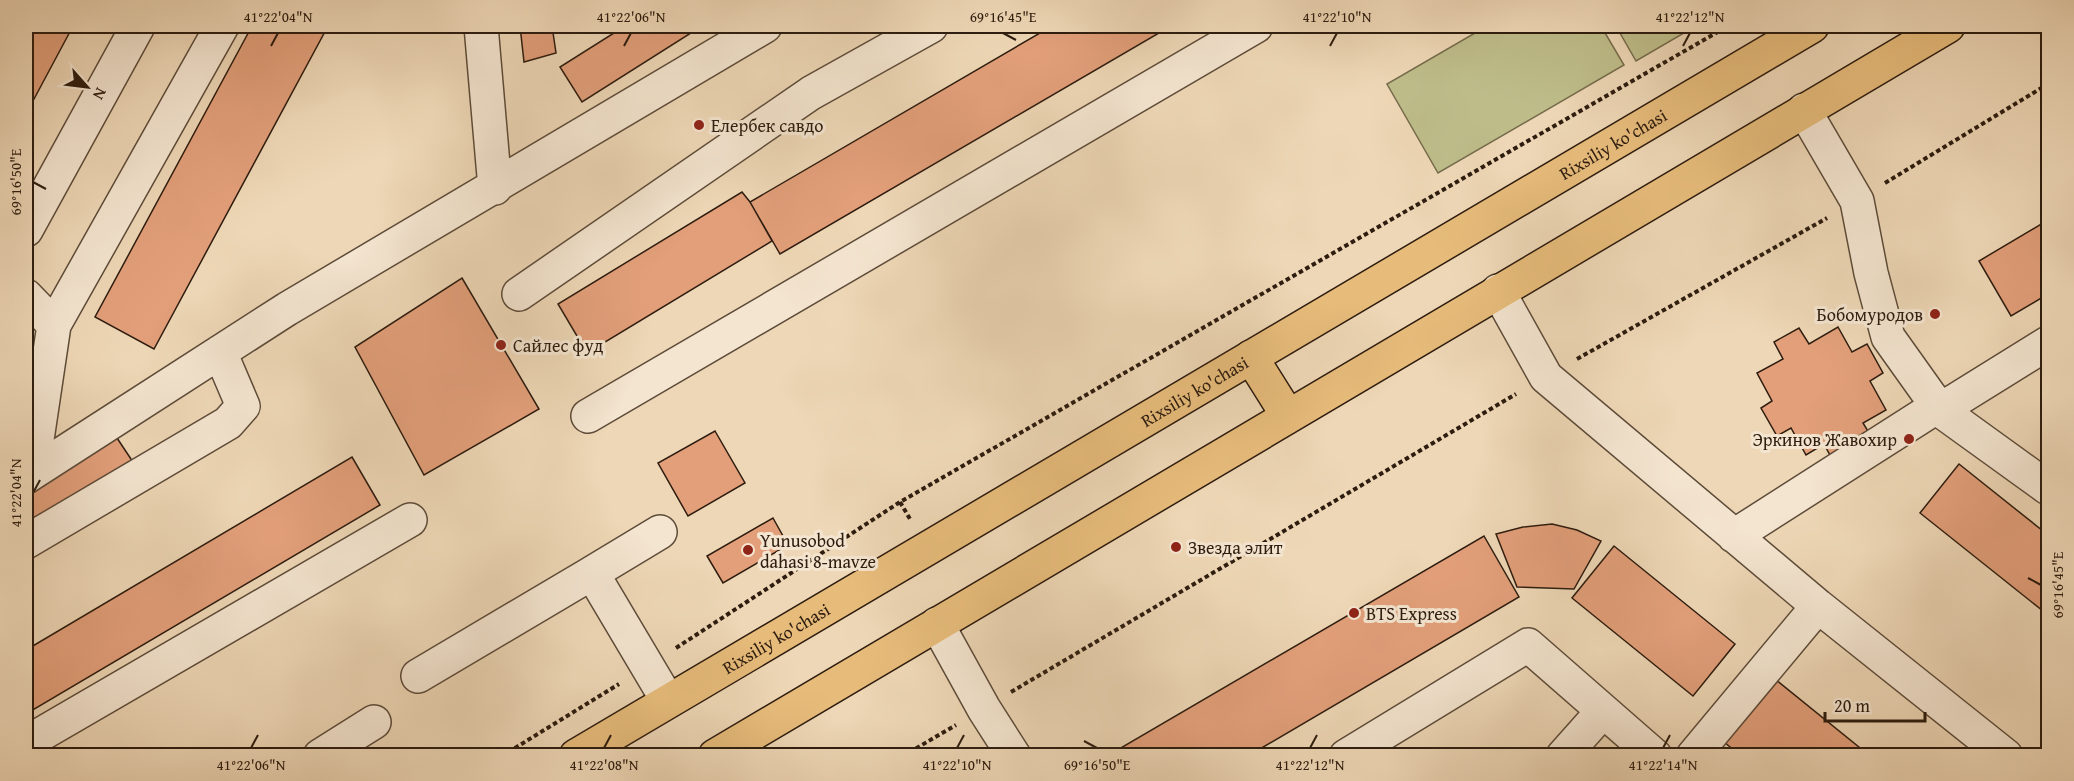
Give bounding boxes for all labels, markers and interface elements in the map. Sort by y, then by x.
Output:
text: 41°22'04"N [244,6,313,27]
text: 41°22'06"N [597,6,666,27]
text: 69°16'45"E [970,6,1037,27]
text: 41°22'10"N [1303,6,1372,27]
text: 41°22'12"N [1656,6,1725,27]
north arrow [57,57,117,117]
text: N [87,84,113,105]
street label: Rixsiliy ko'chasi [1554,101,1672,186]
place label: Елербек савдо [711,112,824,139]
marker: Елербек савдо [692,118,706,132]
text: 69°16'50"E [5,148,26,215]
place label: Бобомуродов [1817,301,1923,328]
marker: Бобомуродов [1928,307,1942,321]
place label: Сайлес фуд [513,332,604,359]
marker: Сайлес фуд [494,338,508,352]
street label: Rixsiliy ko'chasi [1135,348,1253,433]
place label: Эркинов Жавохир [1752,426,1897,453]
marker: Эркинов Жавохир [1902,432,1916,446]
text: 41°22'04"N [5,458,26,527]
place label: Yunusobod dahasi 8-mavze [760,527,876,575]
place label: Звезда элит [1188,534,1283,561]
marker: Звезда элит [1169,540,1183,554]
marker: Yunusobod dahasi 8-mavze [741,543,755,557]
text: 69°16'45"E [2047,551,2068,618]
street label: Rixsiliy ko'chasi [717,596,835,680]
place label: BTS Express [1366,600,1457,627]
marker: BTS Express [1347,606,1361,620]
scale bar [1825,685,1926,723]
text: 20 m [1834,692,1870,719]
text: 41°22'06"N [217,754,286,775]
text: 41°22'08"N [570,754,639,775]
text: 41°22'10"N [923,754,992,775]
text: 69°16'50"E [1064,754,1131,775]
text: 41°22'12"N [1276,754,1345,775]
text: 41°22'14"N [1629,754,1698,775]

